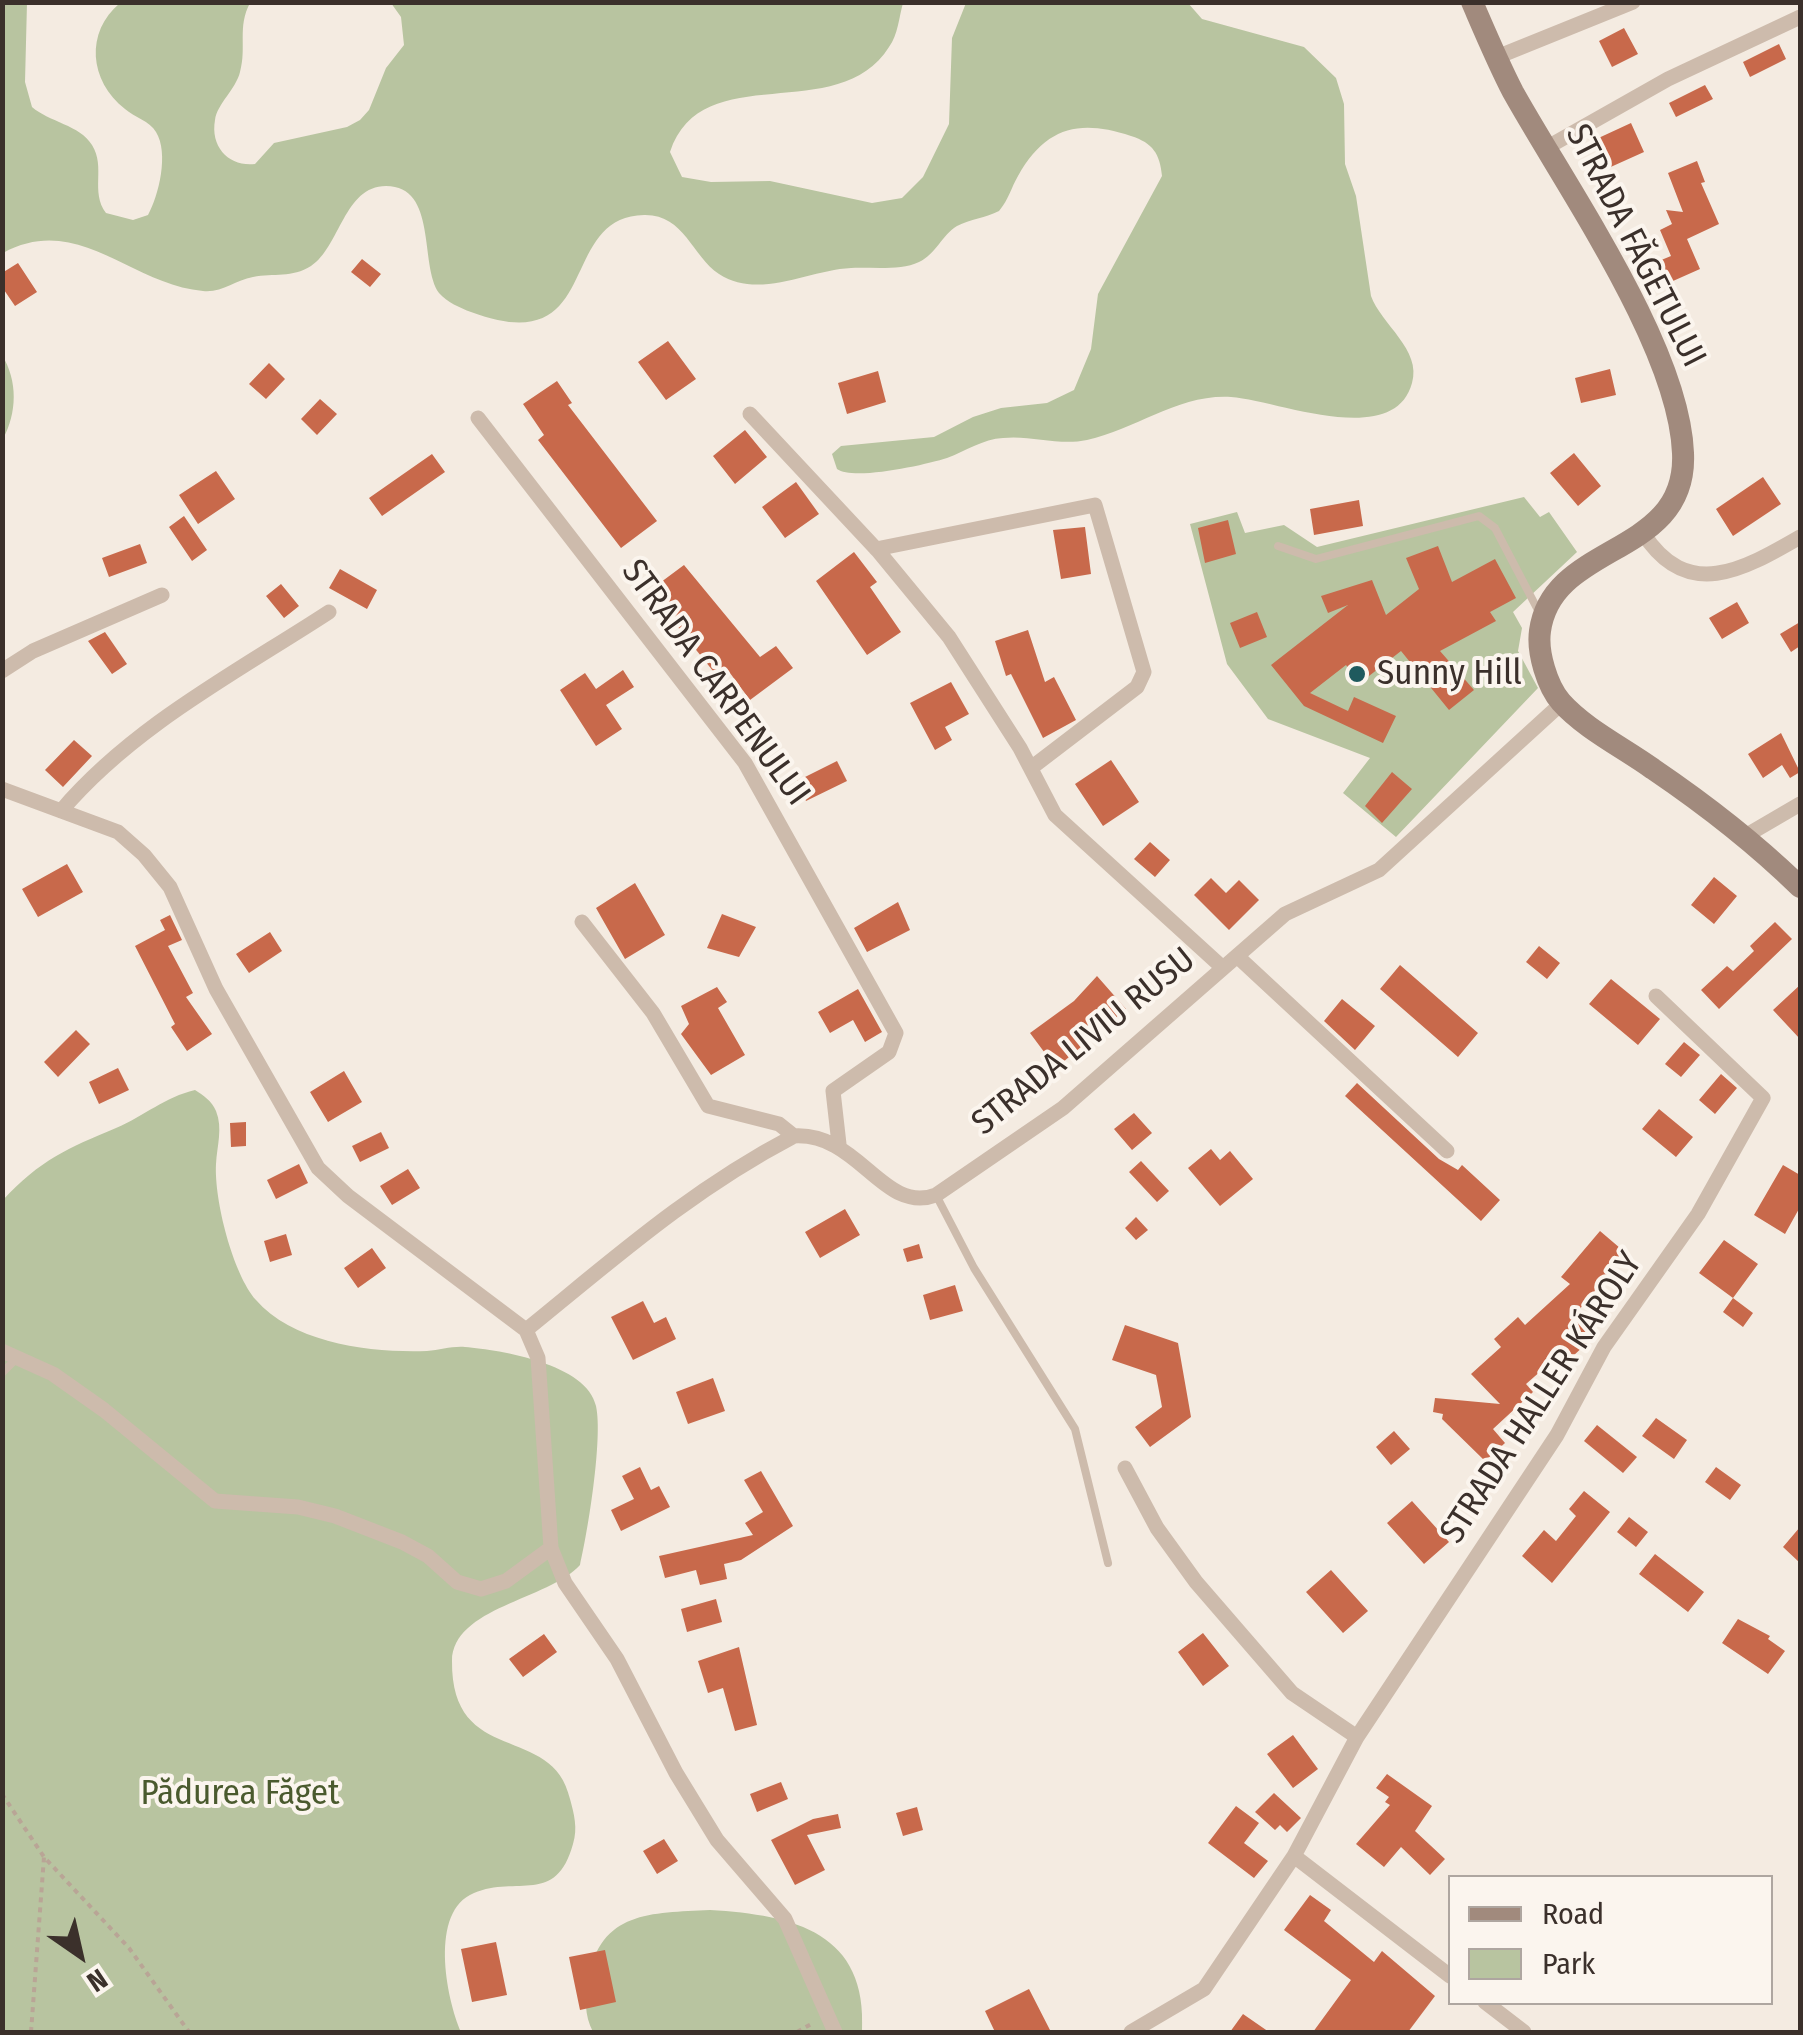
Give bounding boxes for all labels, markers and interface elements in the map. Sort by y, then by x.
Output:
street label: STRADA FĂGETULUI [1556,118,1714,374]
street label: STRADA CARPENULUI [612,552,818,814]
place label: Sunny Hill [1377,653,1522,695]
marker: Sunny Hill [1346,663,1368,685]
street label: STRADA LIVIU RUSU [964,939,1204,1145]
street label: STRADA HALLER KÁROLY [1432,1245,1652,1551]
park label: Pădurea Făget [141,1773,339,1815]
legend [1448,1875,1773,2005]
text: Road [1542,1896,1604,1932]
north arrow [30,1905,130,2005]
text: Park [1542,1946,1595,1982]
text: N [81,1962,113,1999]

